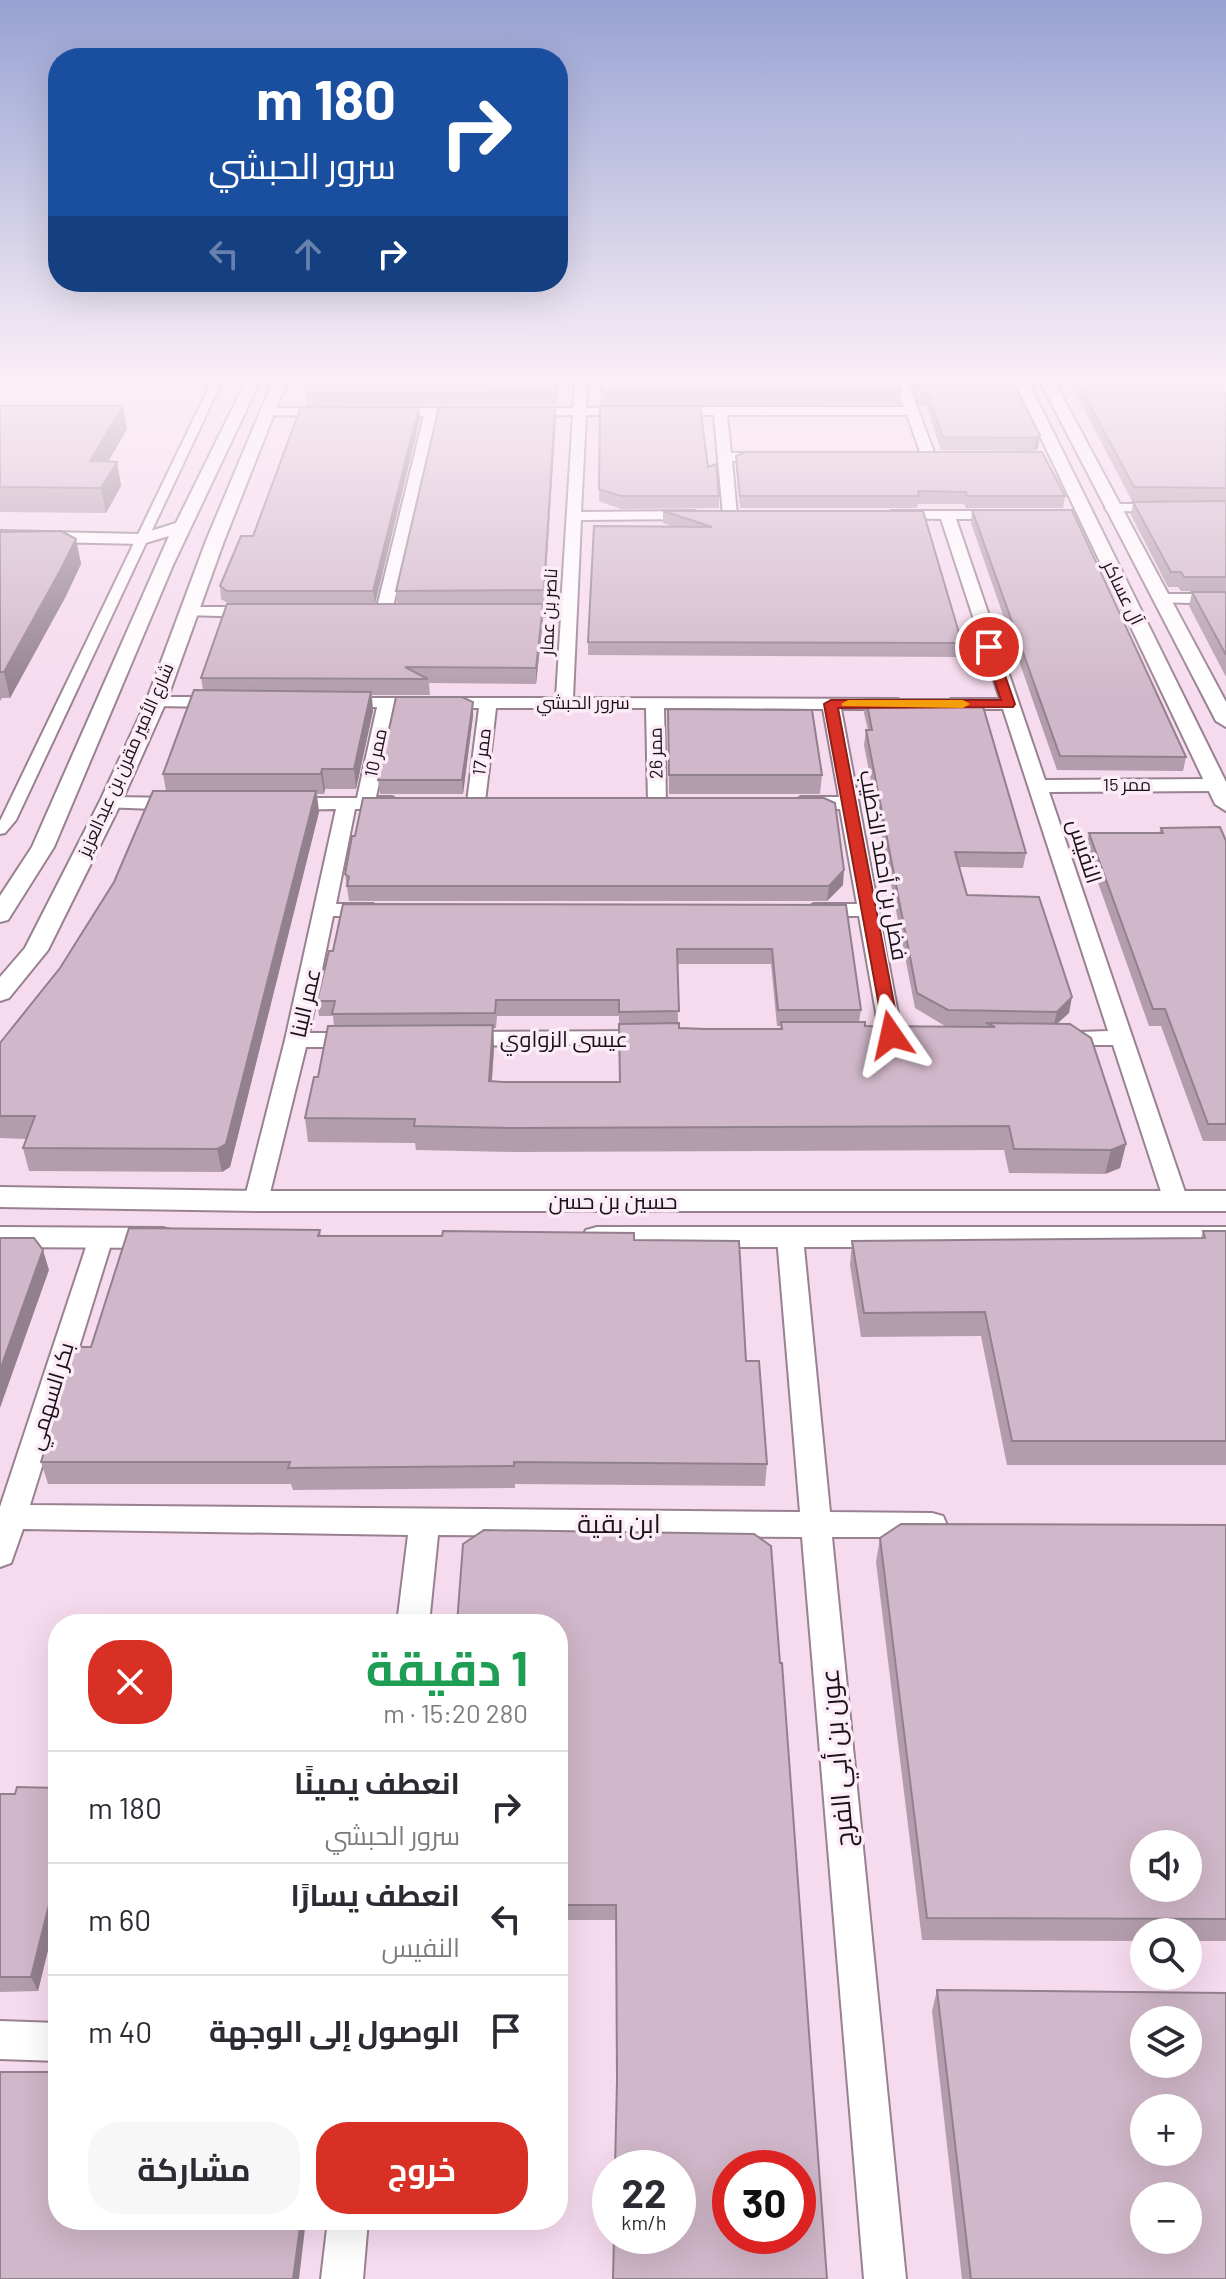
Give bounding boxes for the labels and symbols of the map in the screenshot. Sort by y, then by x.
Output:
street label: آل عساكر [1098,556,1149,629]
street label: ناصر بن عمار [535,568,562,657]
pin [955,613,1023,681]
street label: شارع الأمير مقرن بن عبدالعزيز [72,659,180,862]
street label: سرور الحبشي [536,691,630,716]
street label: ممر 10 [359,726,392,779]
street label: ممر 17 [467,727,496,777]
street label: ممر 26 [644,727,667,779]
street label: فضل بن أحمد الخطيب [853,768,915,962]
street label: ممر 15 [1103,773,1151,796]
street label: النفيس [1061,815,1109,887]
street label: عمر البنا [283,966,326,1040]
position arrow [849,993,933,1077]
street label: عيسى الزواوي [500,1025,628,1056]
street label: حسين بن حسن [548,1187,678,1215]
street label: بكر السهمي [20,1339,82,1454]
street label: ابن بقية [577,1507,661,1540]
street label: عون بن أبي الفرج [812,1667,866,1849]
speed limit sign: 30 [712,2150,816,2254]

